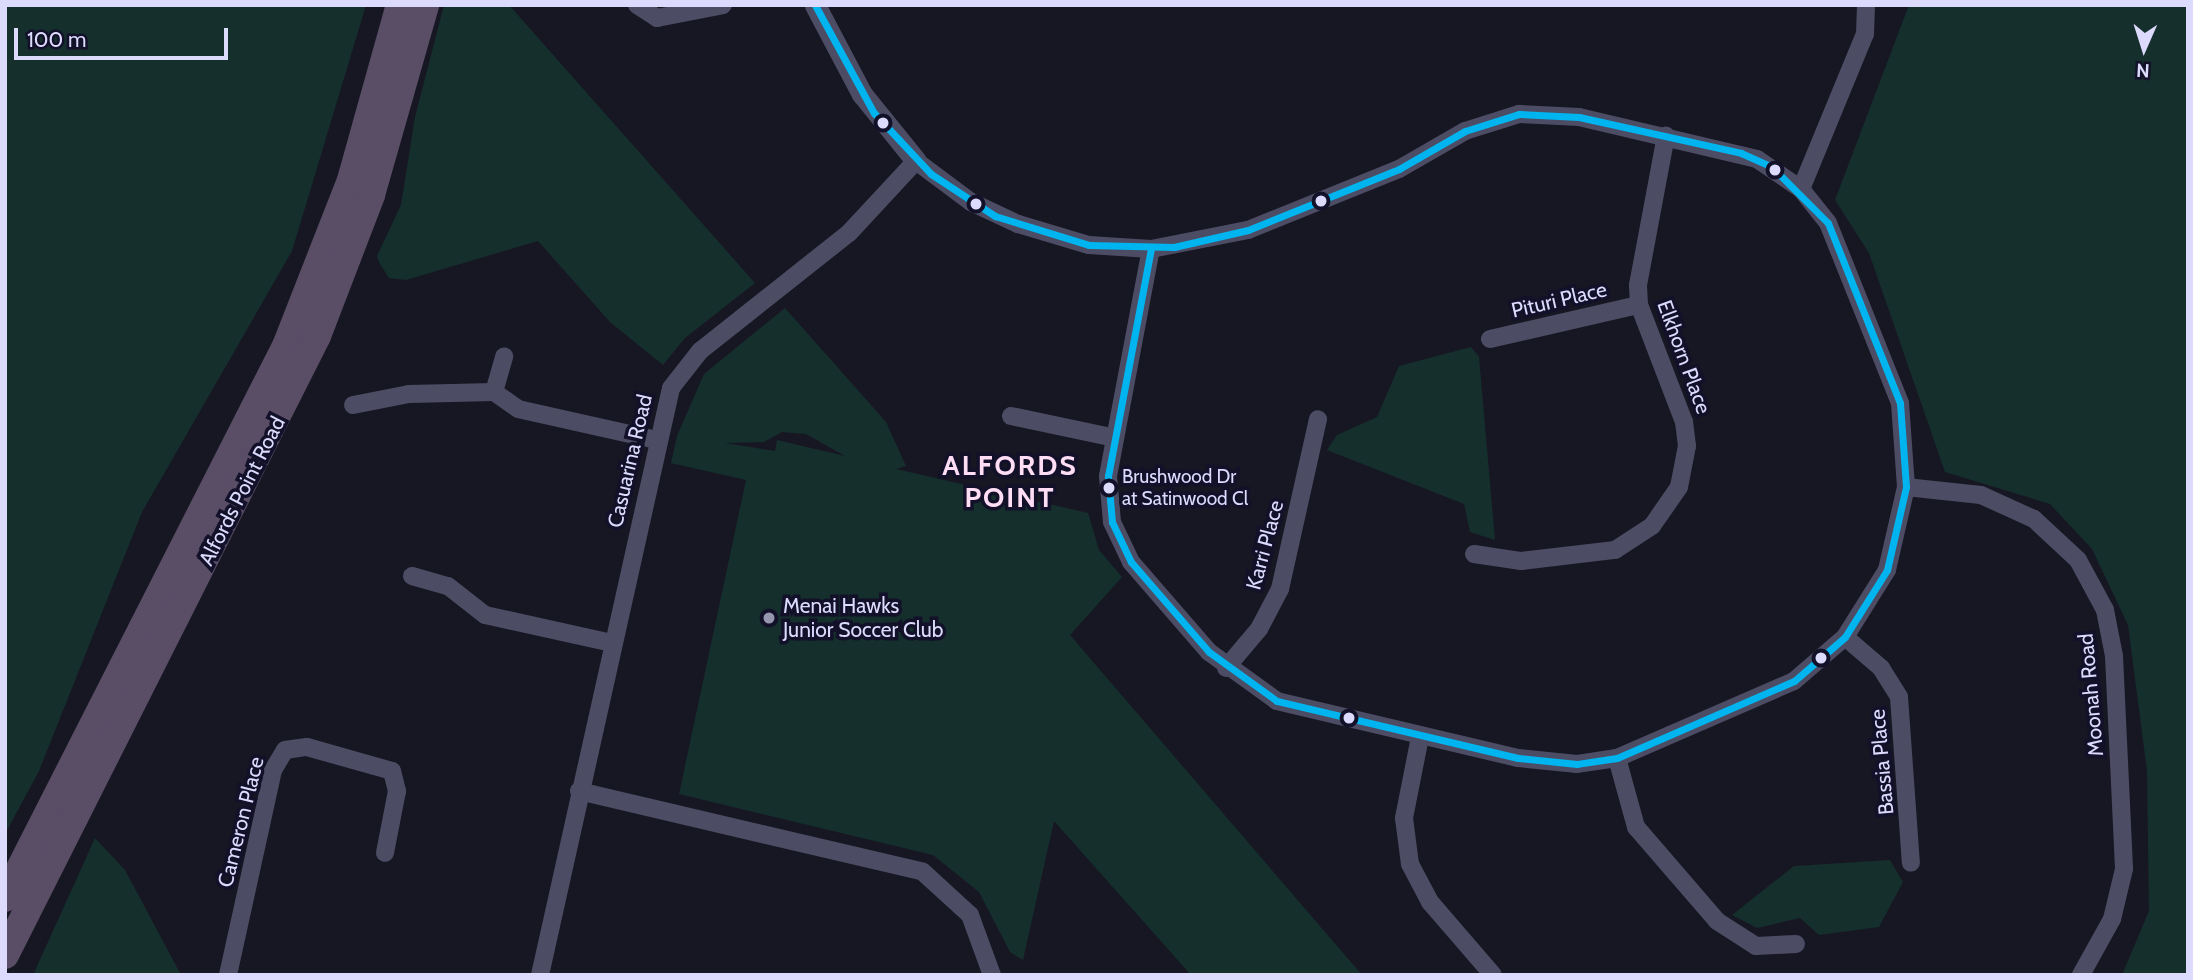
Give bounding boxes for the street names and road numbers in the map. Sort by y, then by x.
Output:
street label: Pituri Place [1509,277,1609,323]
street label: Elkhorn Place [1652,297,1716,417]
street label: Casuarina Road [602,392,658,530]
street label: Alfords Point Road [194,412,290,570]
street label: Karri Place [1241,498,1289,592]
street label: Moonah Road [2073,632,2109,758]
street label: Bassia Place [1865,708,1899,816]
street label: Cameron Place [213,754,269,890]

